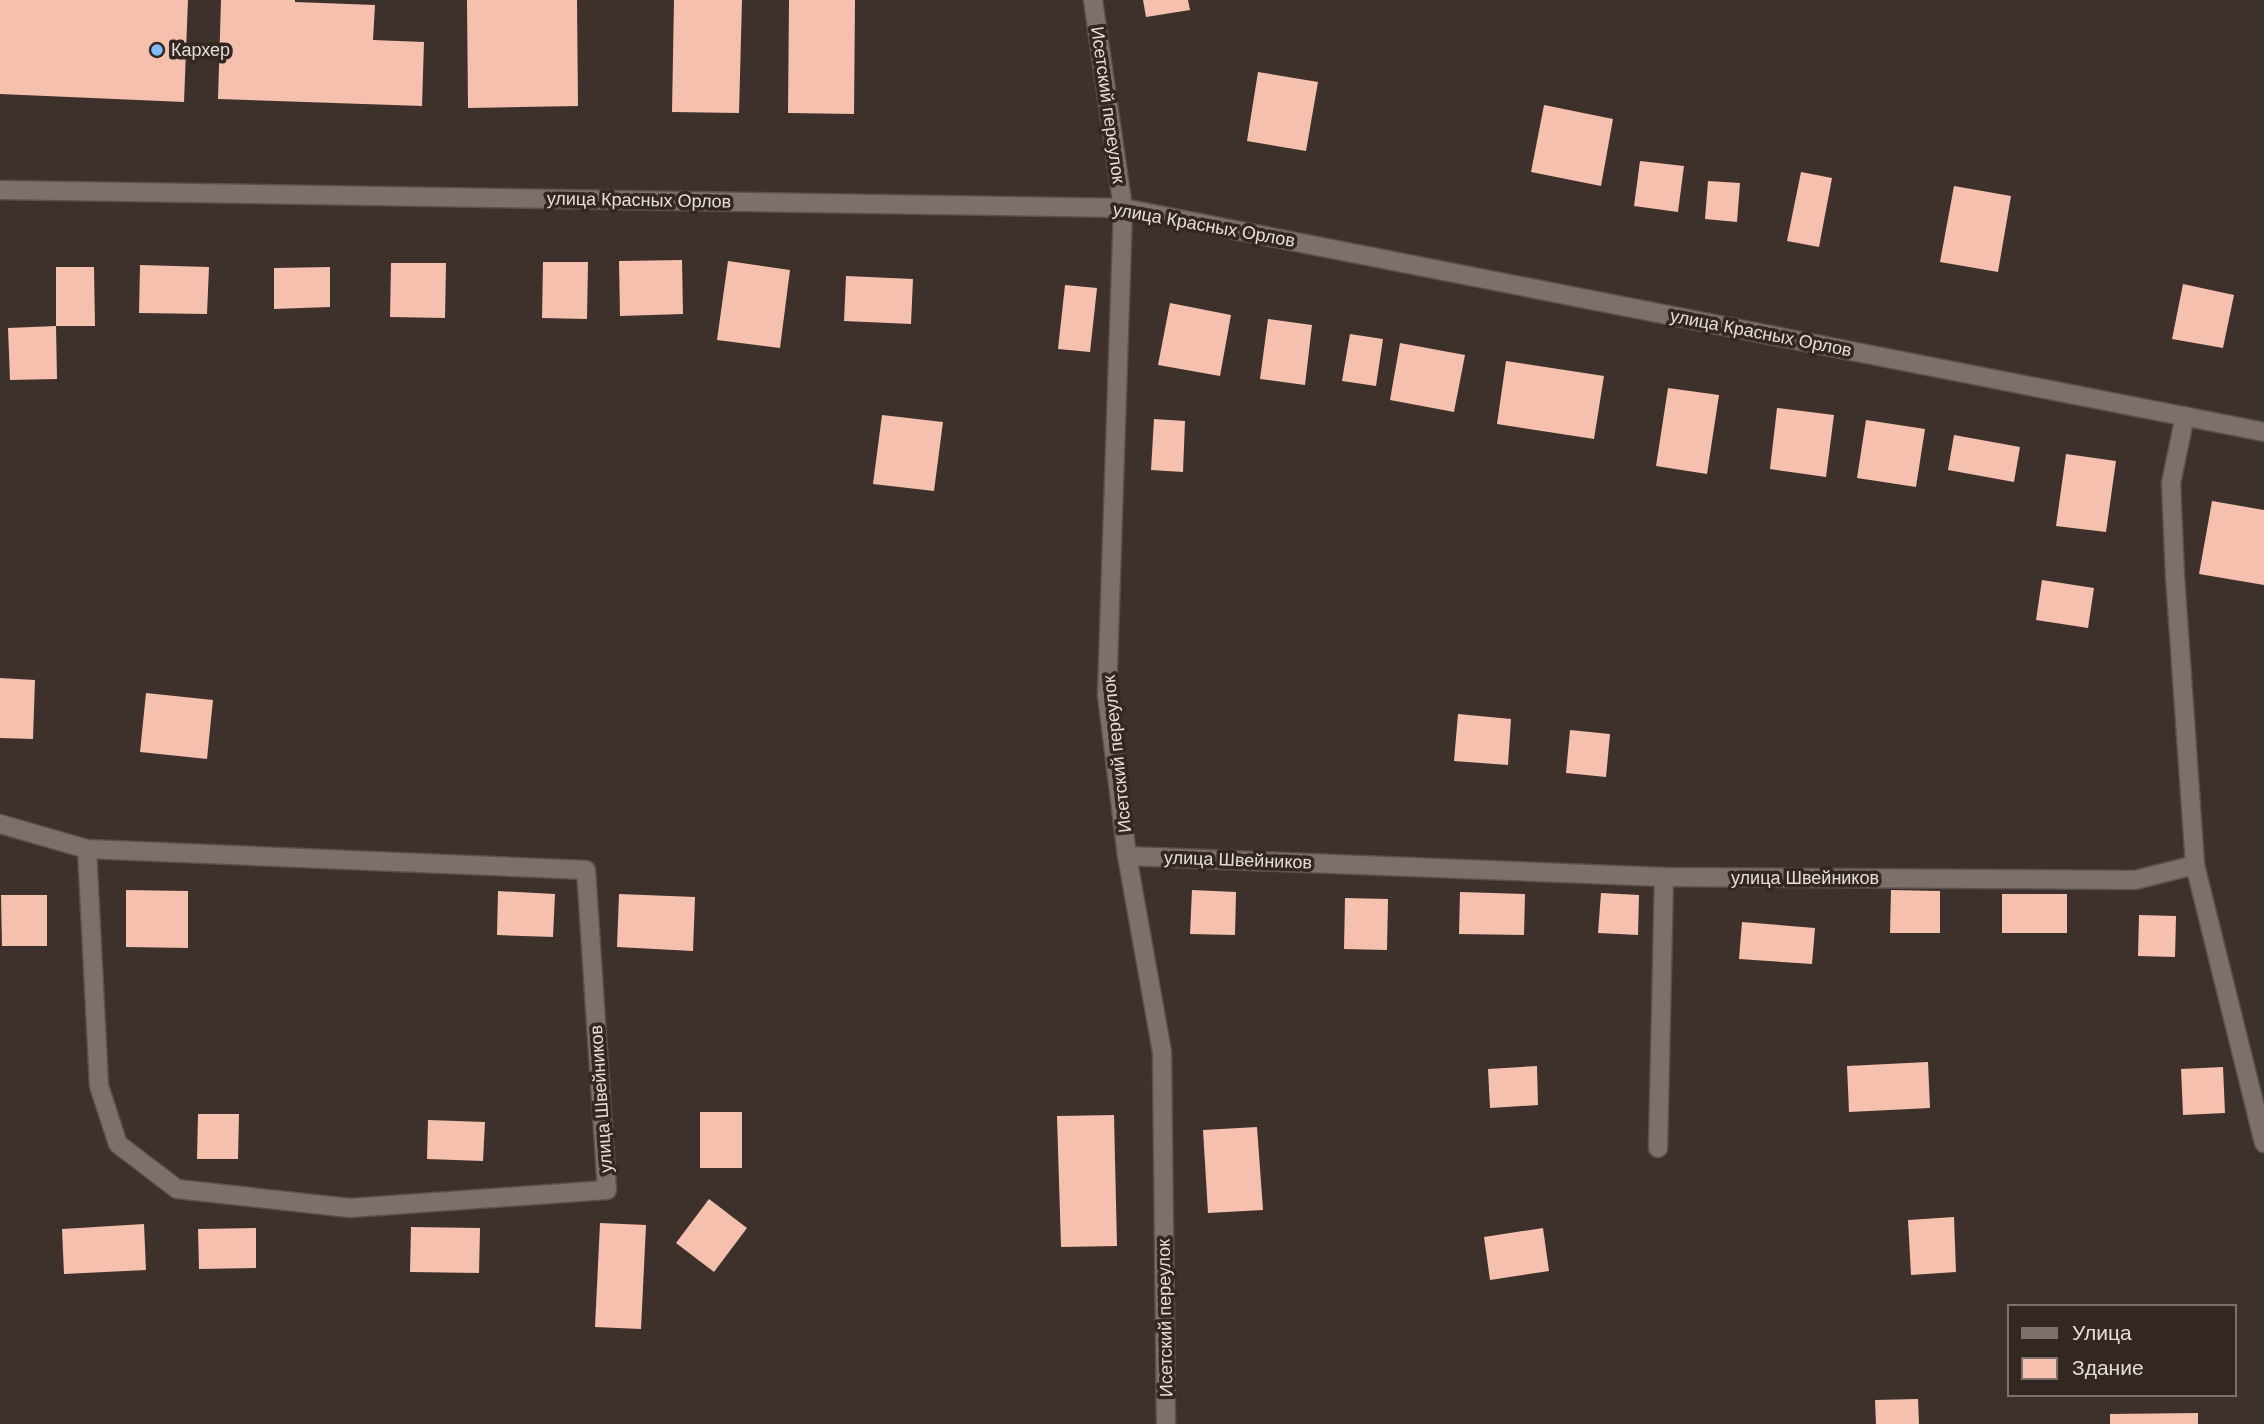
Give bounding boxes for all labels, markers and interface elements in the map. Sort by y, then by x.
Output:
street label: Исетский переулок [1087,25,1129,185]
place label: Кархер [171,40,230,60]
marker: Кархер [149,42,165,58]
street label: улица Красных Орлов [547,188,731,212]
street label: улица Красных Орлов [1111,199,1297,251]
street label: улица Красных Орлов [1669,306,1853,360]
street label: Исетский переулок [1099,674,1135,834]
street label: улица Швейников [1164,847,1312,873]
street label: улица Швейников [1731,868,1879,888]
street label: улица Швейников [586,1024,616,1174]
street label: Исетский переулок [1154,1239,1176,1397]
legend [2008,1305,2236,1396]
text: Улица [2072,1321,2132,1344]
text: Здание [2072,1356,2144,1379]

